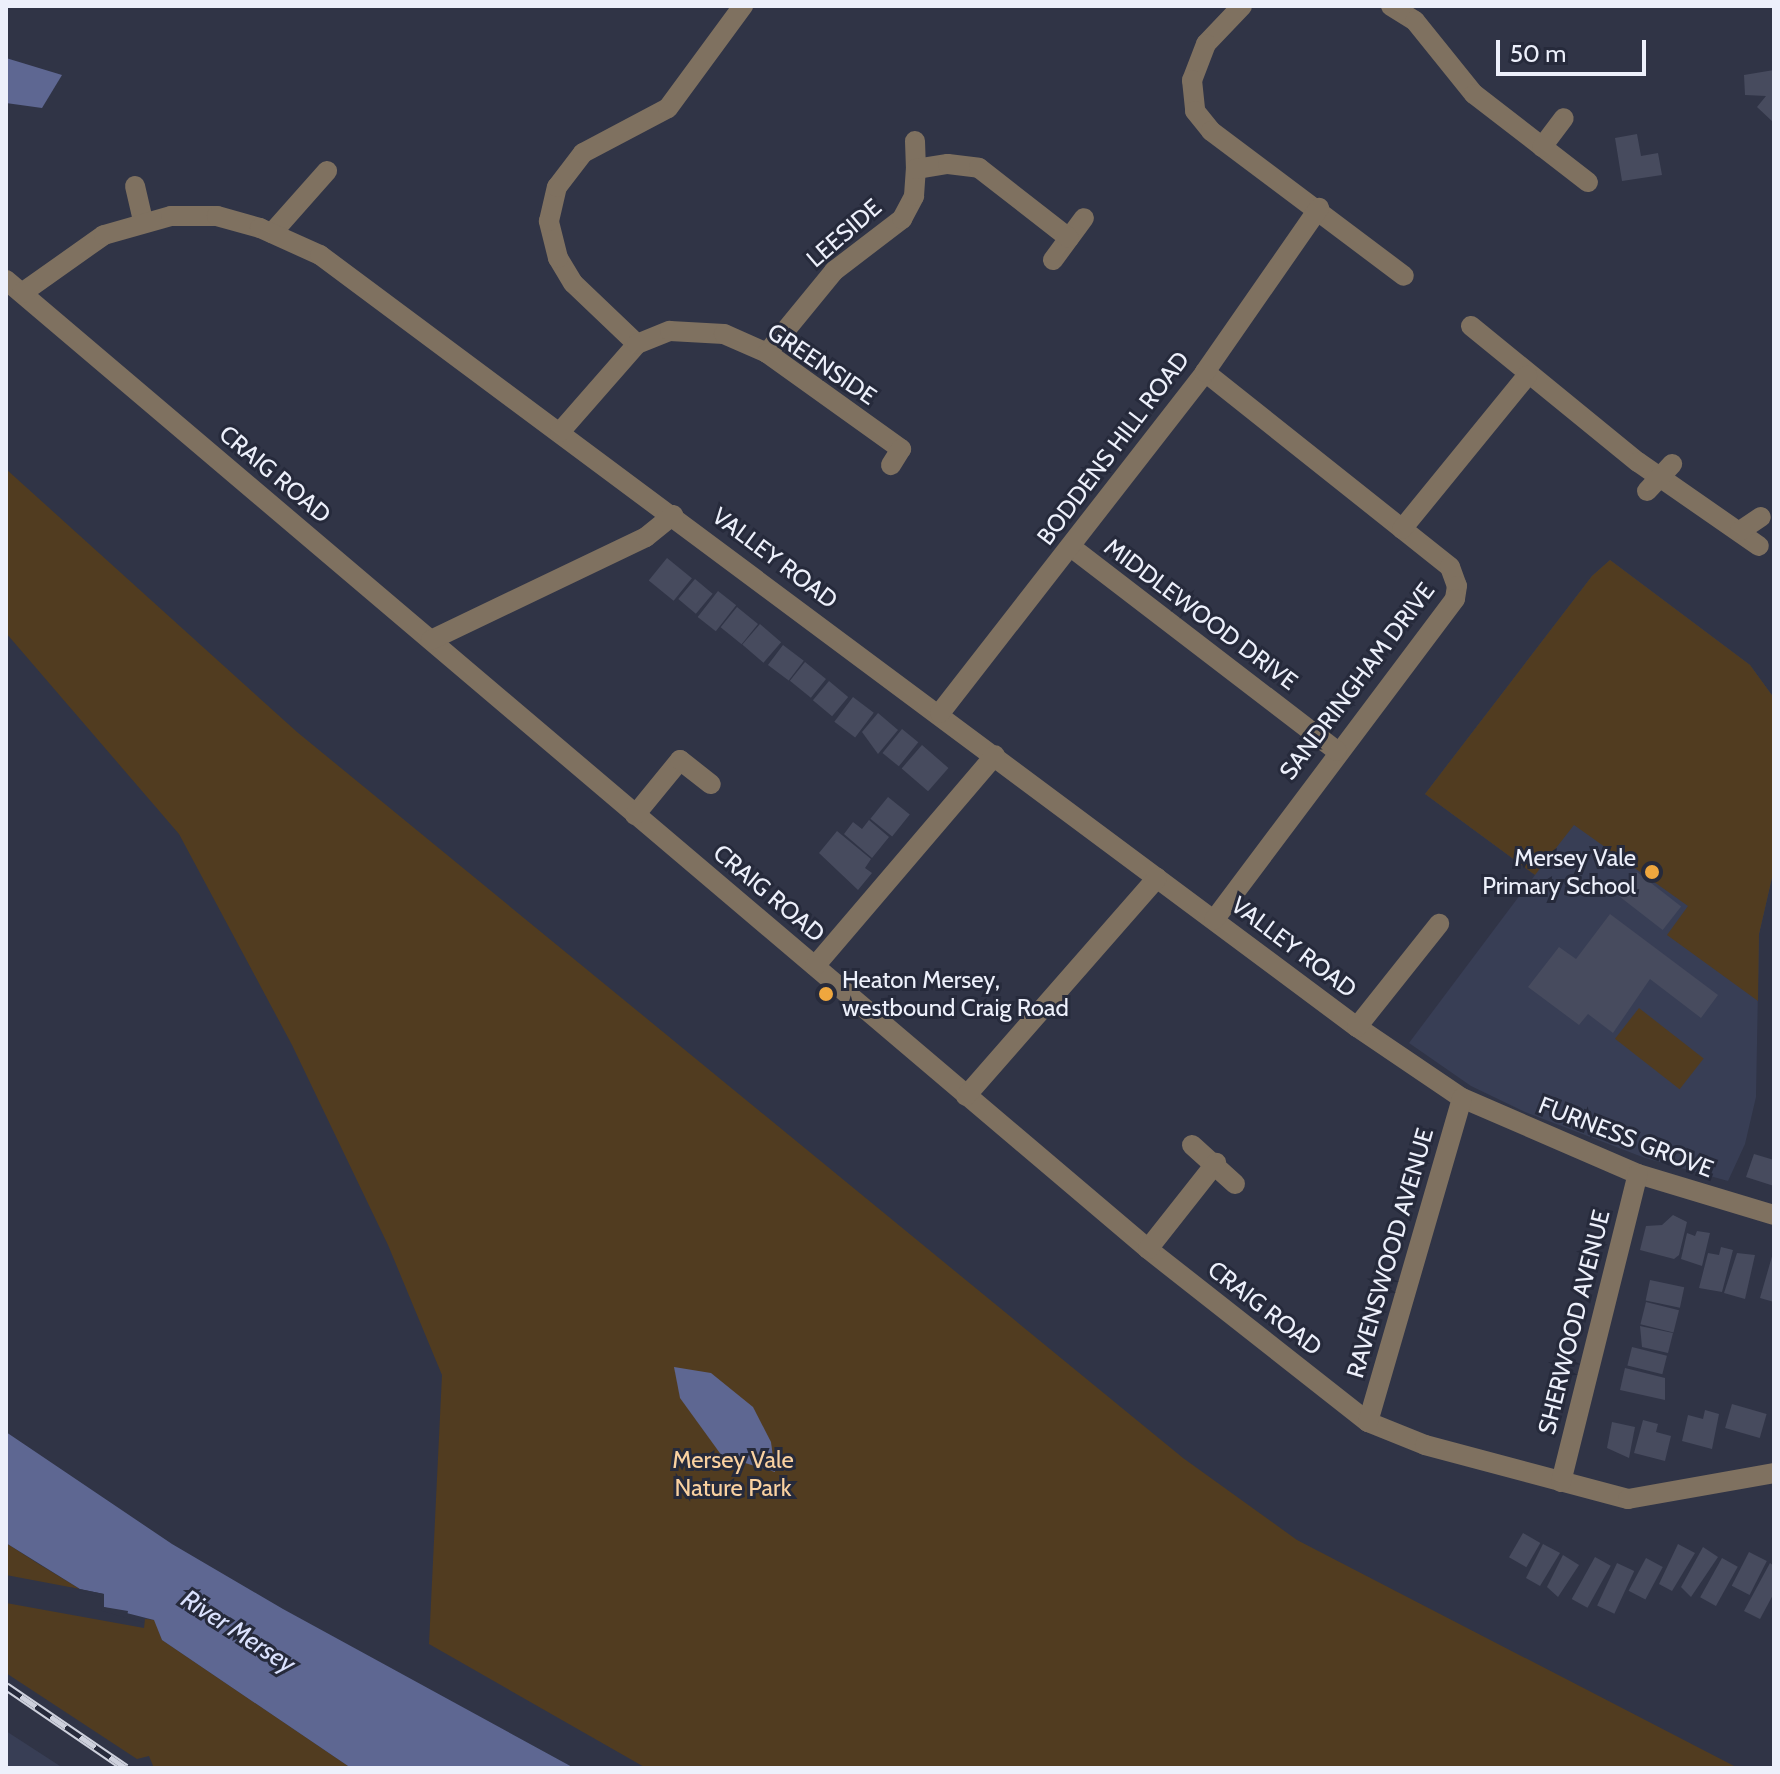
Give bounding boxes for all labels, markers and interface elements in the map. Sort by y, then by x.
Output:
scale bar [1500,24,1650,74]
text: 50 m [1510,39,1566,68]
street label: LEESIDE [801,193,887,273]
street label: GREENSIDE [762,317,882,411]
street label: BODDENS HILL ROAD [1031,346,1195,550]
street label: CRAIG ROAD [213,419,337,529]
street label: VALLEY ROAD [707,502,843,614]
street label: MIDDLEWOOD DRIVE [1099,532,1303,696]
street label: SANDRINGHAM DRIVE [1273,577,1441,785]
street label: CRAIG ROAD [707,838,831,948]
place label: Mersey Vale Primary School [1482,844,1636,900]
marker: Mersey Vale Primary School [1643,863,1661,881]
street label: VALLEY ROAD [1226,891,1362,1003]
place label: Heaton Mersey, westbound Craig Road [842,966,1069,1022]
marker: Heaton Mersey, westbound Craig Road [817,985,835,1003]
street label: FURNESS GROVE [1535,1090,1717,1184]
street label: RAVENSWOOD AVENUE [1341,1125,1439,1381]
street label: SHERWOOD AVENUE [1532,1207,1616,1437]
street label: CRAIG ROAD [1202,1255,1328,1361]
park label: Mersey Vale Nature Park [672,1446,794,1502]
water label: River Mersey [175,1584,301,1680]

